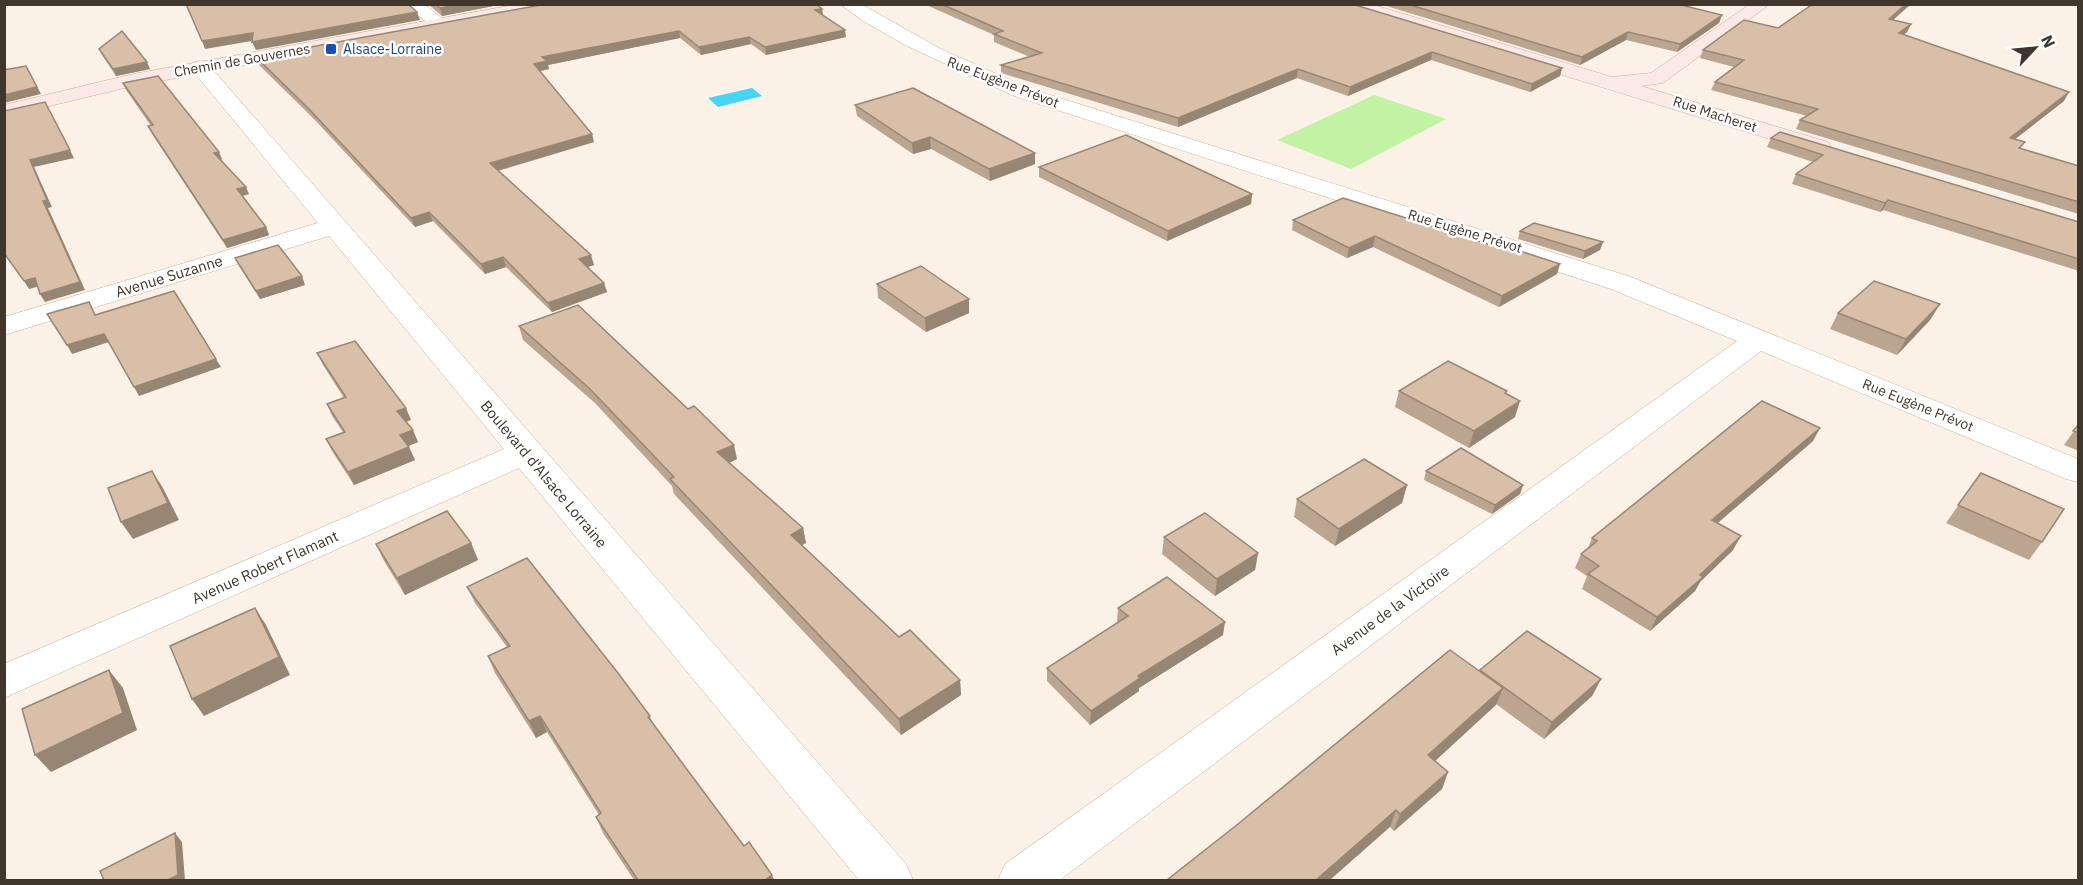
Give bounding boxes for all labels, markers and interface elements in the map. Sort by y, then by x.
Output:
north arrow [2005,18,2065,78]
text: N [2037,32,2060,51]
street label: Chemin de Gouvernes [172,39,312,81]
place label: Alsace-Lorraine [343,40,442,58]
marker: Alsace-Lorraine [324,42,338,56]
street label: Rue Eugène Prévot [944,52,1062,112]
street label: Rue Macheret [1671,92,1759,136]
street label: Rue Eugène Prévot [1406,205,1524,257]
street label: Avenue Suzanne [113,251,225,301]
street label: Rue Eugène Prévot [1860,374,1976,436]
street label: Boulevard d'Alsace Lorraine [477,396,611,552]
street label: Avenue Robert Flamant [189,526,341,608]
street label: Avenue de la Victoire [1327,561,1453,659]

